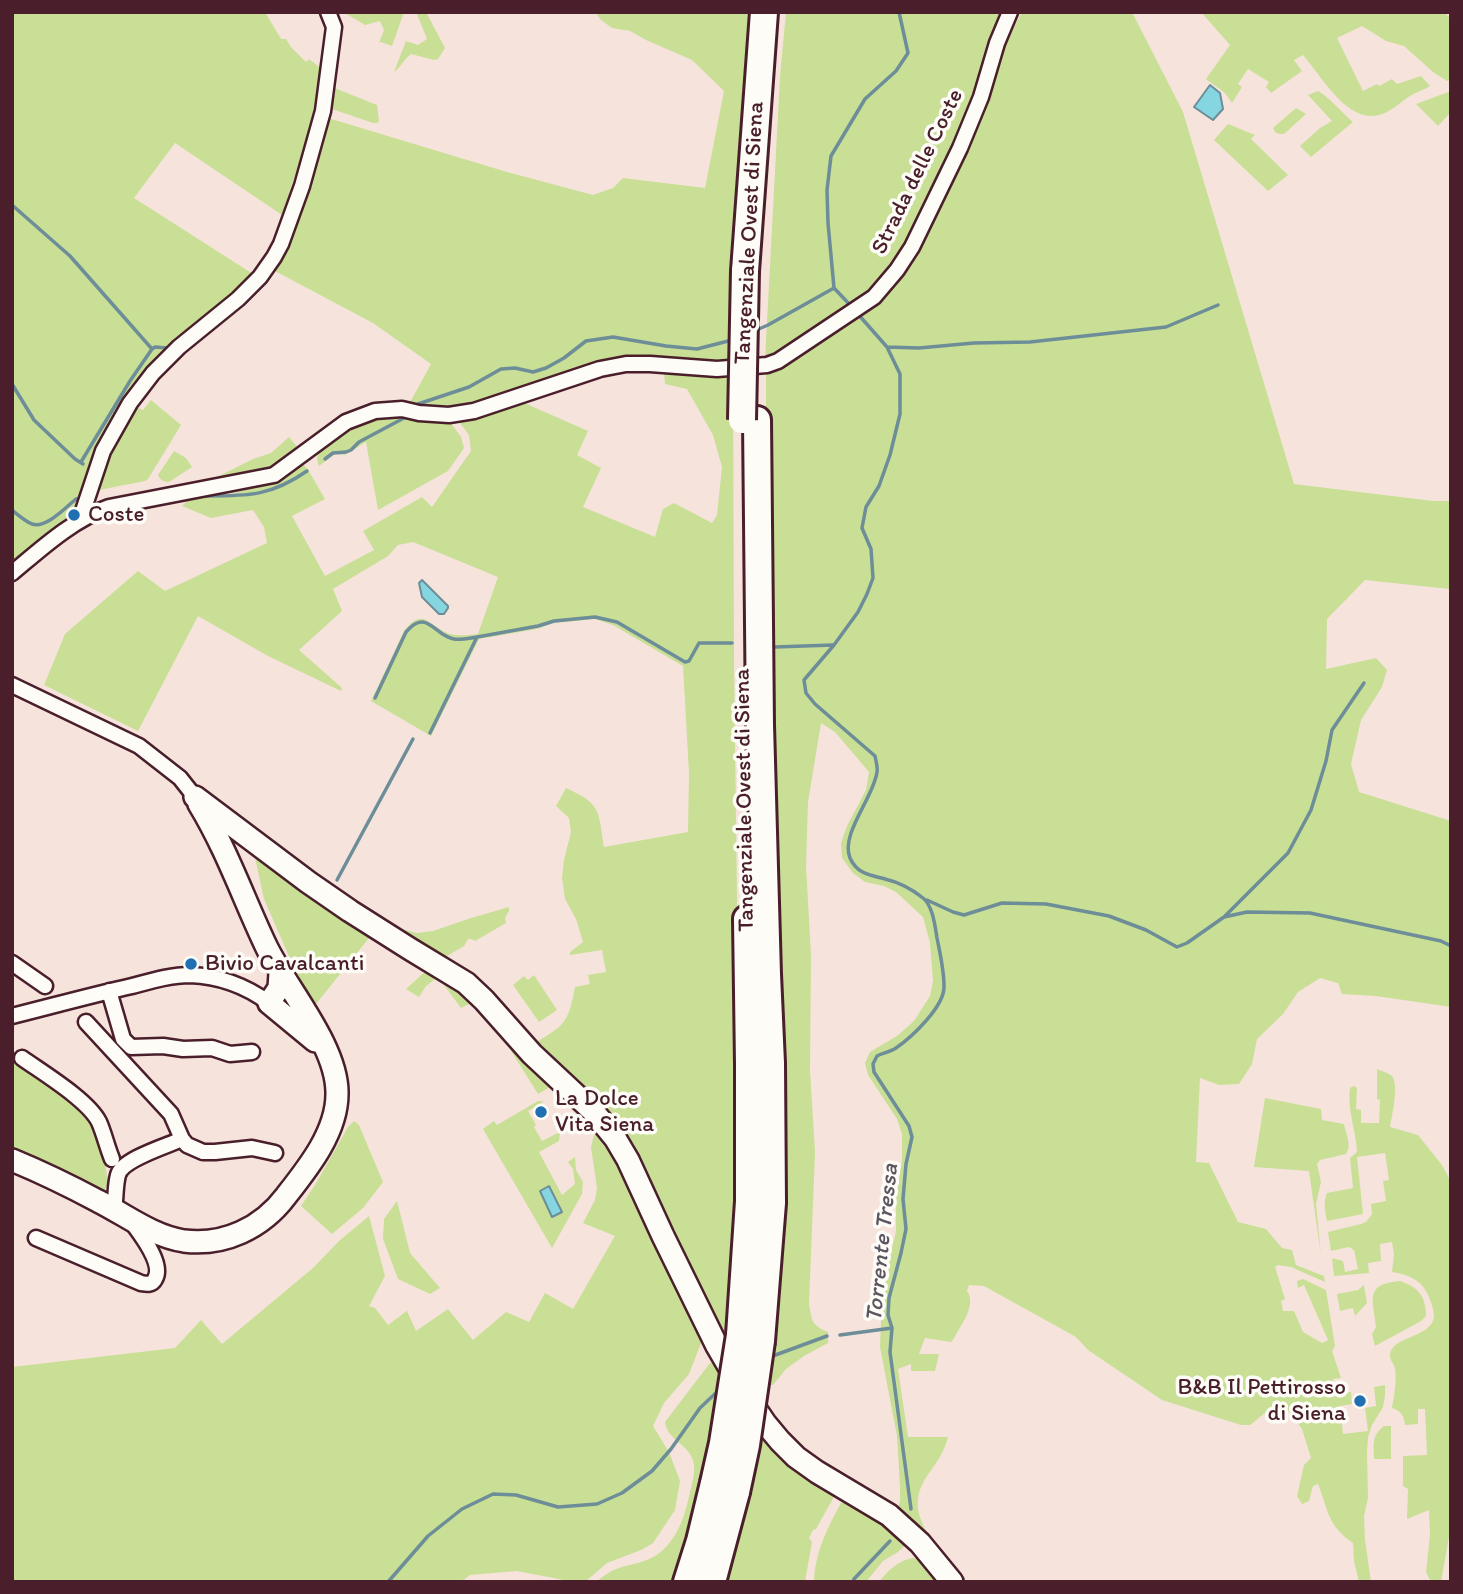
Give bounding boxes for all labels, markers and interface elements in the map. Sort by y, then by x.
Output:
street label: Strada delle Coste [866,85,970,259]
street label: Tangenziale Ovest di Siena [729,101,771,365]
place label: Coste [88,501,144,529]
marker: Coste [66,507,82,523]
street label: Tangenziale Ovest di Siena [729,668,761,932]
place label: Bivio Cavalcanti [205,950,364,978]
marker: Bivio Cavalcanti [183,956,199,972]
place label: La Dolce Vita Siena [555,1085,654,1139]
marker: La Dolce Vita Siena [533,1104,549,1120]
water label: Torrente Tressa [860,1162,906,1324]
place label: B&B Il Pettirosso di Siena [1177,1374,1346,1428]
marker: B&B Il Pettirosso di Siena [1352,1393,1368,1409]

